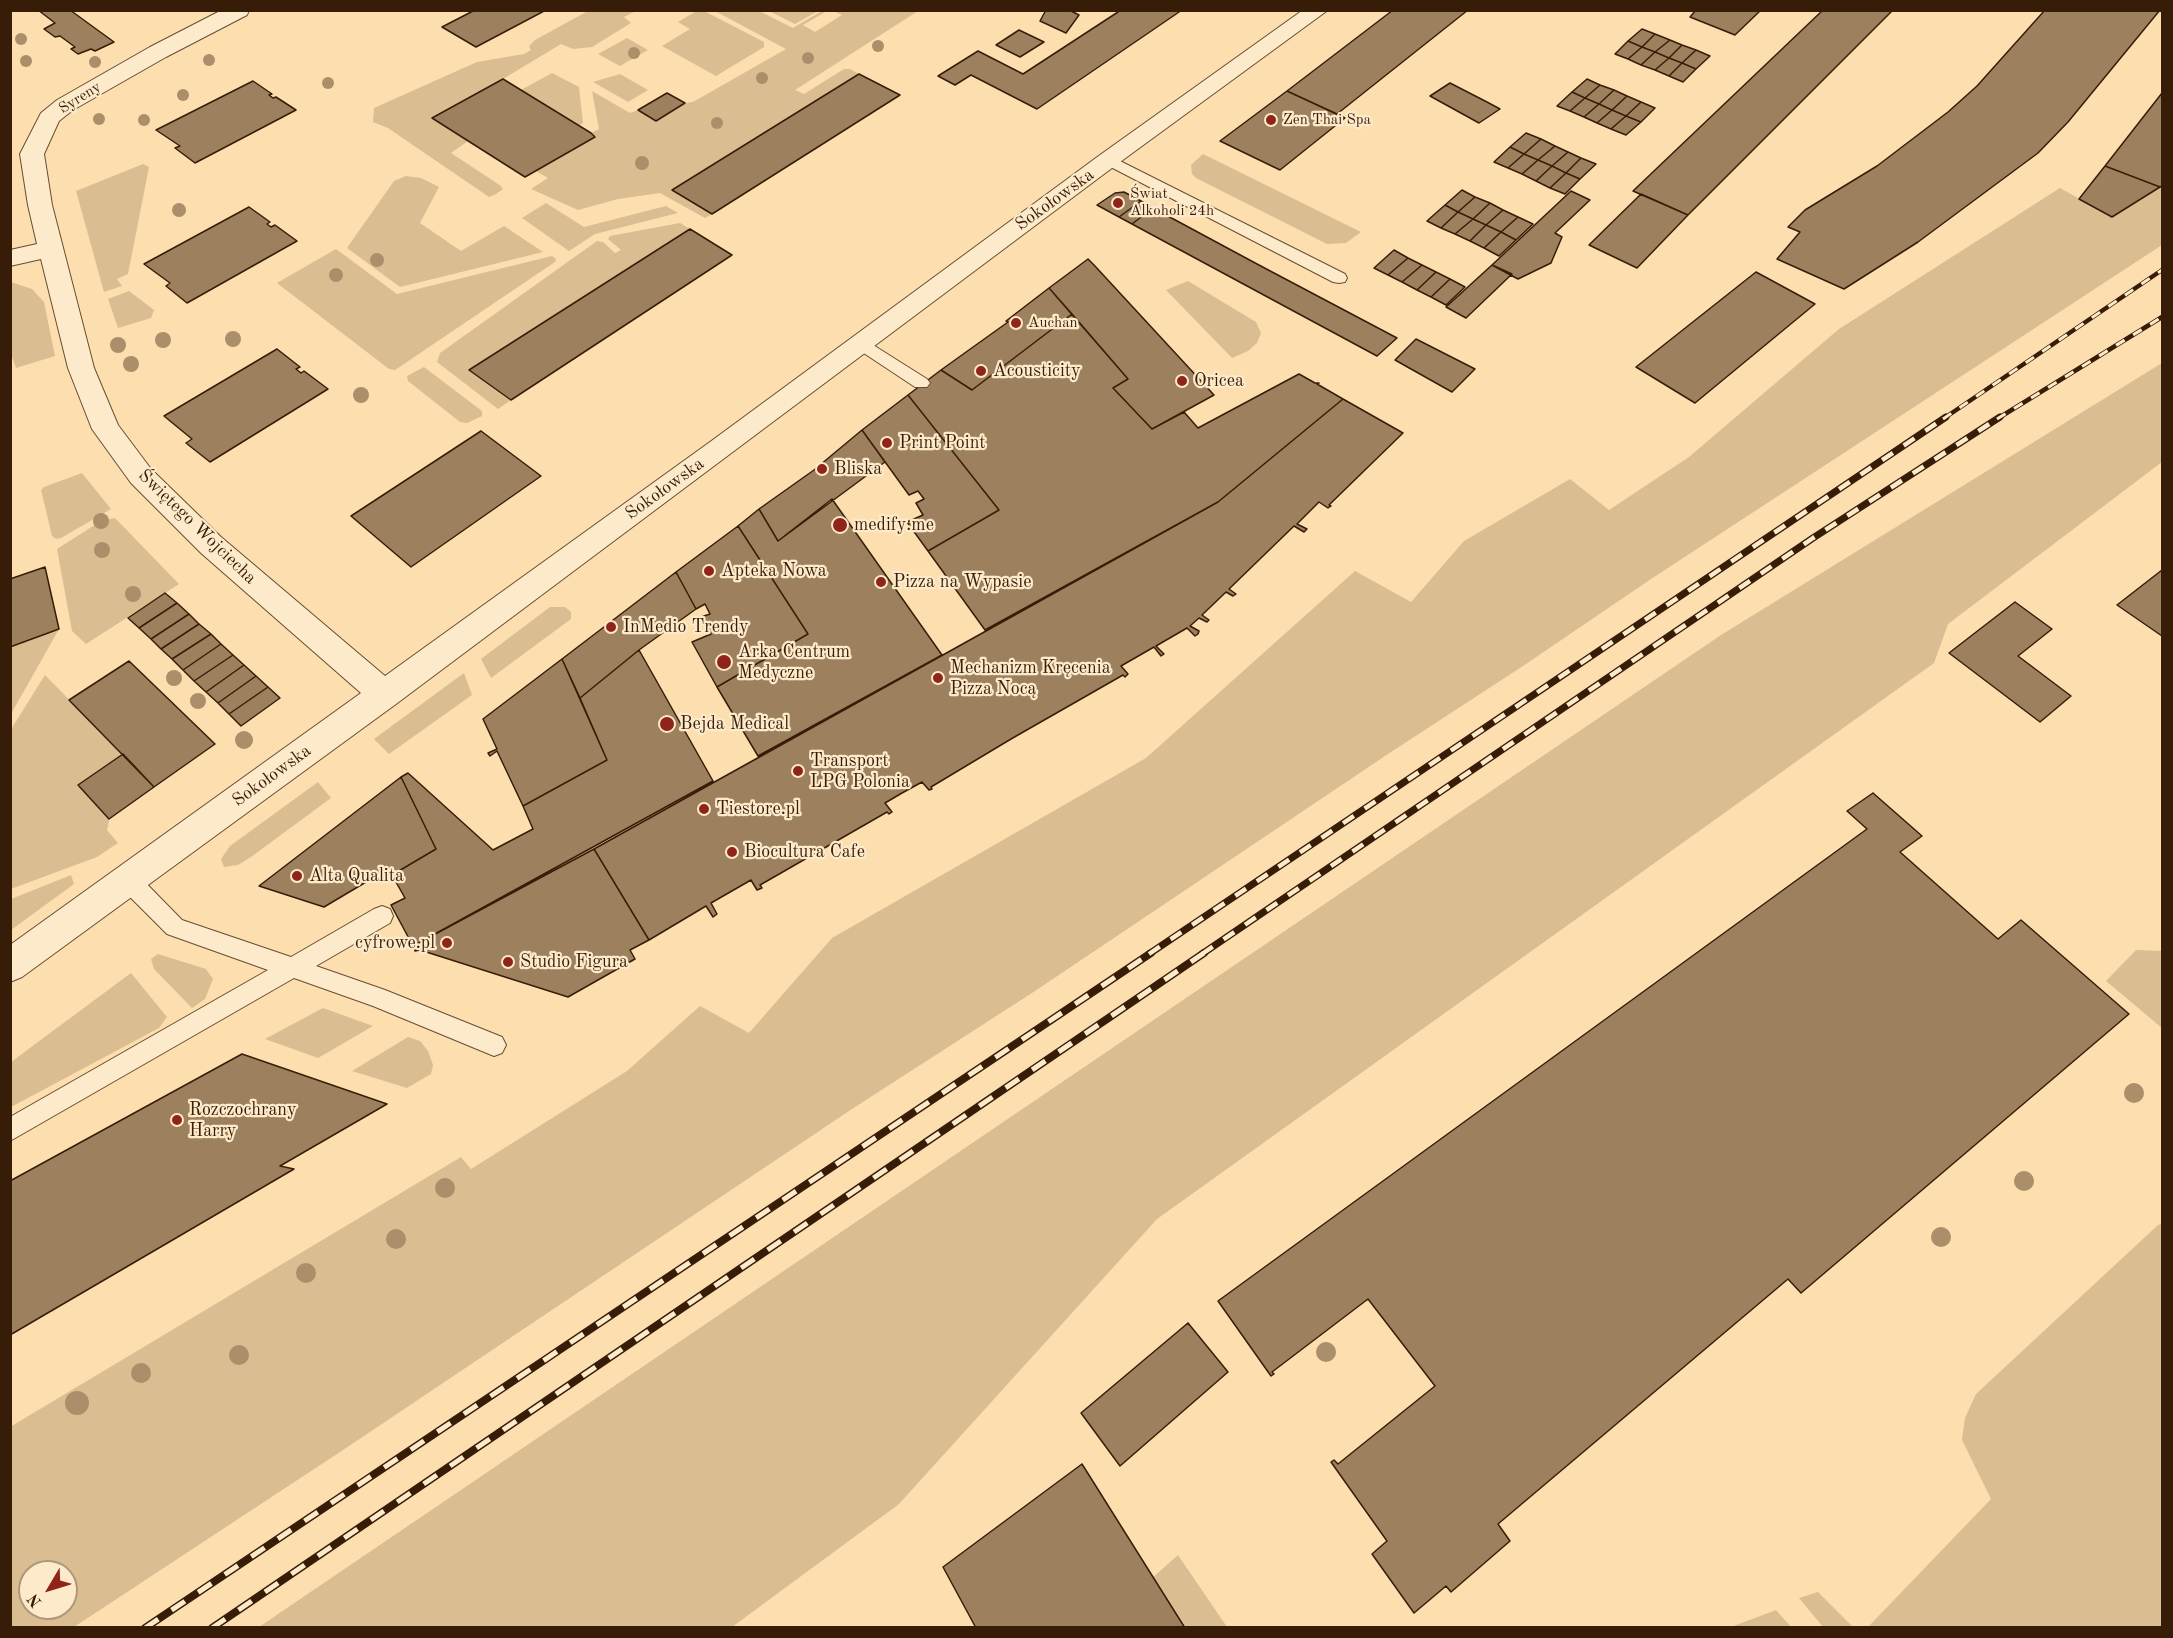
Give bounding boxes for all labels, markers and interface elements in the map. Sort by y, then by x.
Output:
street label: Syreny [56,78,104,118]
place label: Zen Thai Spa [1283,111,1371,129]
marker: Zen Thai Spa [1264,113,1278,127]
street label: Sokołowska [1011,164,1099,236]
place label: Świat Alkoholi 24h [1130,185,1214,220]
marker: Świat Alkoholi 24h [1111,196,1125,210]
place label: Auchan [1028,314,1078,332]
marker: Auchan [1009,316,1023,330]
place label: Acousticity [993,360,1081,382]
marker: Acousticity [974,364,988,378]
place label: Oricea [1194,370,1244,392]
marker: Oricea [1175,374,1189,388]
place label: Print Point [899,432,986,454]
marker: Print Point [880,436,894,450]
street label: Sokołowska [621,453,709,525]
place label: Bliska [834,458,882,480]
marker: Bliska [815,462,829,476]
street label: Świętego Wojciecha [133,465,261,589]
place label: medify.me [854,514,934,536]
marker: medify.me [831,516,849,534]
place label: Apteka Nowa [721,560,827,582]
marker: Apteka Nowa [702,564,716,578]
place label: Pizza na Wypasie [893,571,1031,593]
marker: Pizza na Wypasie [874,575,888,589]
place label: InMedio Trendy [623,616,749,638]
marker: InMedio Trendy [604,620,618,634]
place label: Arka Centrum Medyczne [738,641,850,684]
marker: Arka Centrum Medyczne [715,653,733,671]
place label: Mechanizm Kręcenia Pizza Nocą [950,657,1111,700]
marker: Mechanizm Kręcenia Pizza Nocą [931,671,945,685]
place label: Bejda Medical [680,713,789,735]
marker: Bejda Medical [658,715,676,733]
street label: Sokołowska [228,740,316,812]
place label: Transport LPG Polonia [810,750,910,792]
marker: Transport LPG Polonia [791,764,805,778]
place label: Tiestore.pl [716,798,800,820]
marker: Tiestore.pl [697,802,711,816]
place label: Biocultura Cafe [744,841,865,863]
marker: Biocultura Cafe [725,845,739,859]
place label: Alta Qualita [309,865,404,887]
marker: Alta Qualita [290,869,304,883]
place label: cyfrowe.pl [355,932,435,954]
marker: cyfrowe.pl [440,936,454,950]
place label: Studio Figura [520,951,628,973]
marker: Studio Figura [501,955,515,969]
place label: Rozczochrany Harry [189,1099,297,1142]
marker: Rozczochrany Harry [170,1113,184,1127]
north arrow [18,1560,78,1620]
text: N [25,1590,45,1610]

